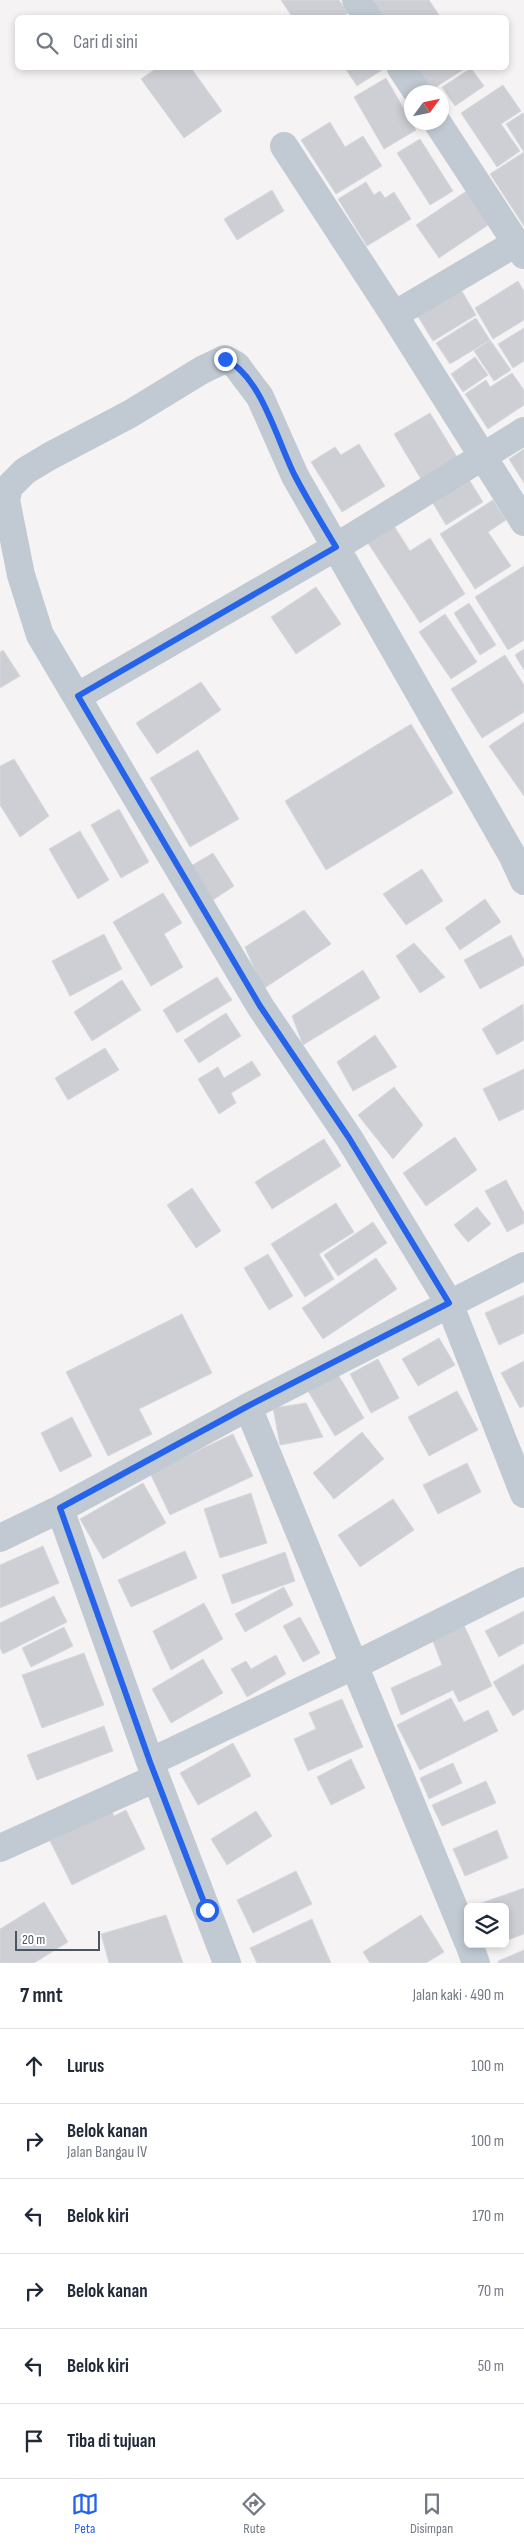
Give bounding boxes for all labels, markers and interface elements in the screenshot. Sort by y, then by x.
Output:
search box [15,15,509,70]
icon: search [33,29,61,57]
text: Cari di sini [73,31,138,54]
north arrow [404,85,449,130]
route end [214,348,237,371]
route start [196,1899,219,1922]
map controls [464,1903,509,1948]
button: layers [464,1903,509,1948]
scale bar [15,1928,100,1951]
text: 20 m [22,1931,45,1948]
text: 7 mnt [20,1983,63,2008]
text: Jalan kaki · 490 m [413,1986,504,2005]
icon: ahead [20,2052,48,2080]
text: Lurus [67,2055,104,2078]
text: 100 m [471,2057,504,2076]
text: Belok kanan [67,2120,148,2143]
icon: right [20,2127,48,2155]
text: 100 m [471,2132,504,2151]
text: Jalan Bangau IV [67,2143,147,2162]
icon: left [20,2202,48,2230]
text: Belok kiri [67,2205,129,2228]
text: 170 m [472,2207,504,2226]
icon: right [20,2277,48,2305]
text: Belok kanan [67,2280,148,2303]
text: 70 m [478,2282,504,2301]
icon: left [20,2352,48,2380]
text: Belok kiri [67,2355,129,2378]
text: 50 m [478,2357,504,2376]
icon: arrive [20,2427,48,2455]
text: Tiba di tujuan [67,2430,156,2453]
tab: Peta [71,2490,99,2537]
tab: Rute [240,2490,268,2537]
tab: Disimpan [410,2490,453,2537]

